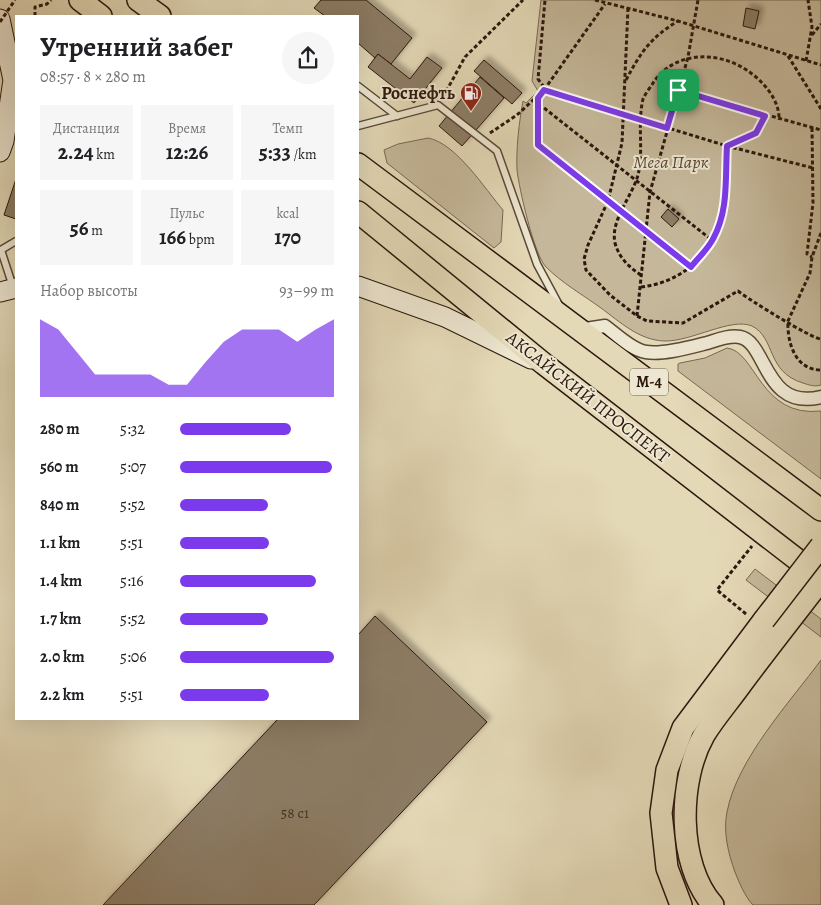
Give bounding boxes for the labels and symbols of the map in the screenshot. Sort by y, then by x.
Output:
pin [657,69,699,111]
place label: Роснефть [381,81,456,105]
fuel station icon: Роснефть [459,81,483,112]
park label: Мега Парк [633,150,709,174]
street label: АКСАЙСКИЙ ПРОСПЕКТ [500,325,675,469]
road number: М-4 [630,368,668,396]
house number: 58 с1 [281,803,309,823]

